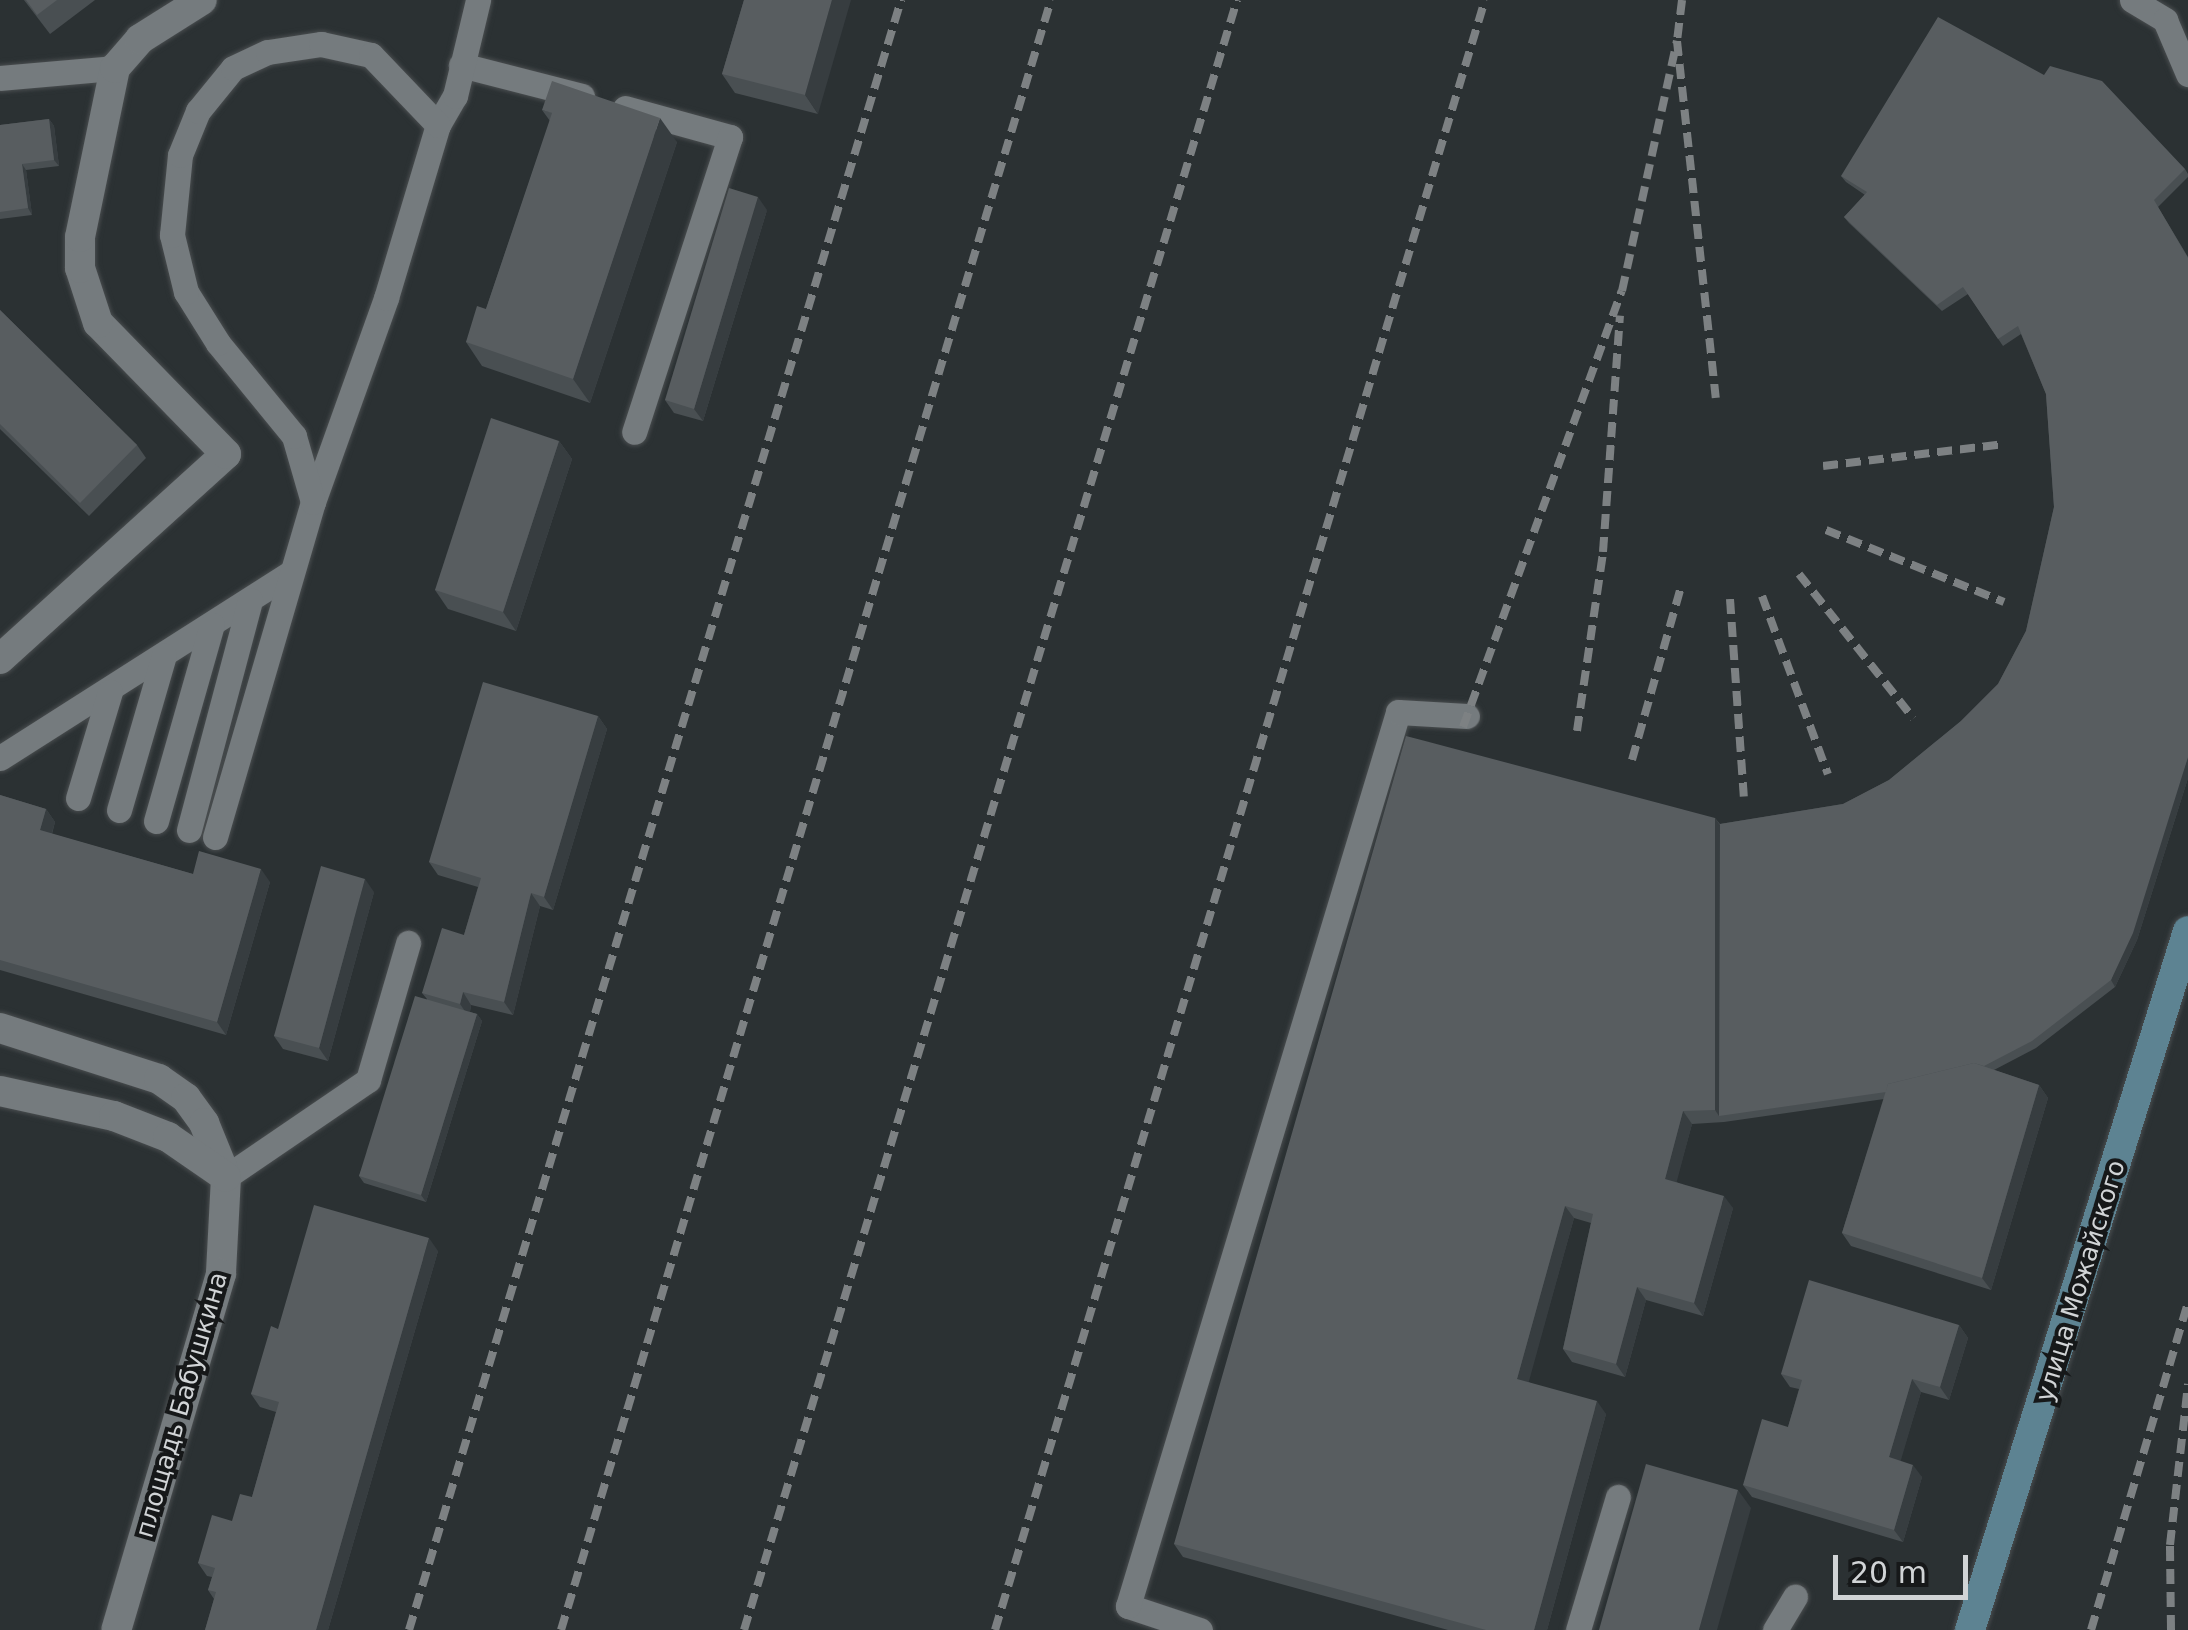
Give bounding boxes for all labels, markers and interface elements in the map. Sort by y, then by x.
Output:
street label: улица Можайского [2030,1157,2132,1405]
street label: площадь Бабушкина [130,1269,234,1541]
scale bar [1838,1535,1973,1597]
text: 20 m [1850,1555,1927,1590]

